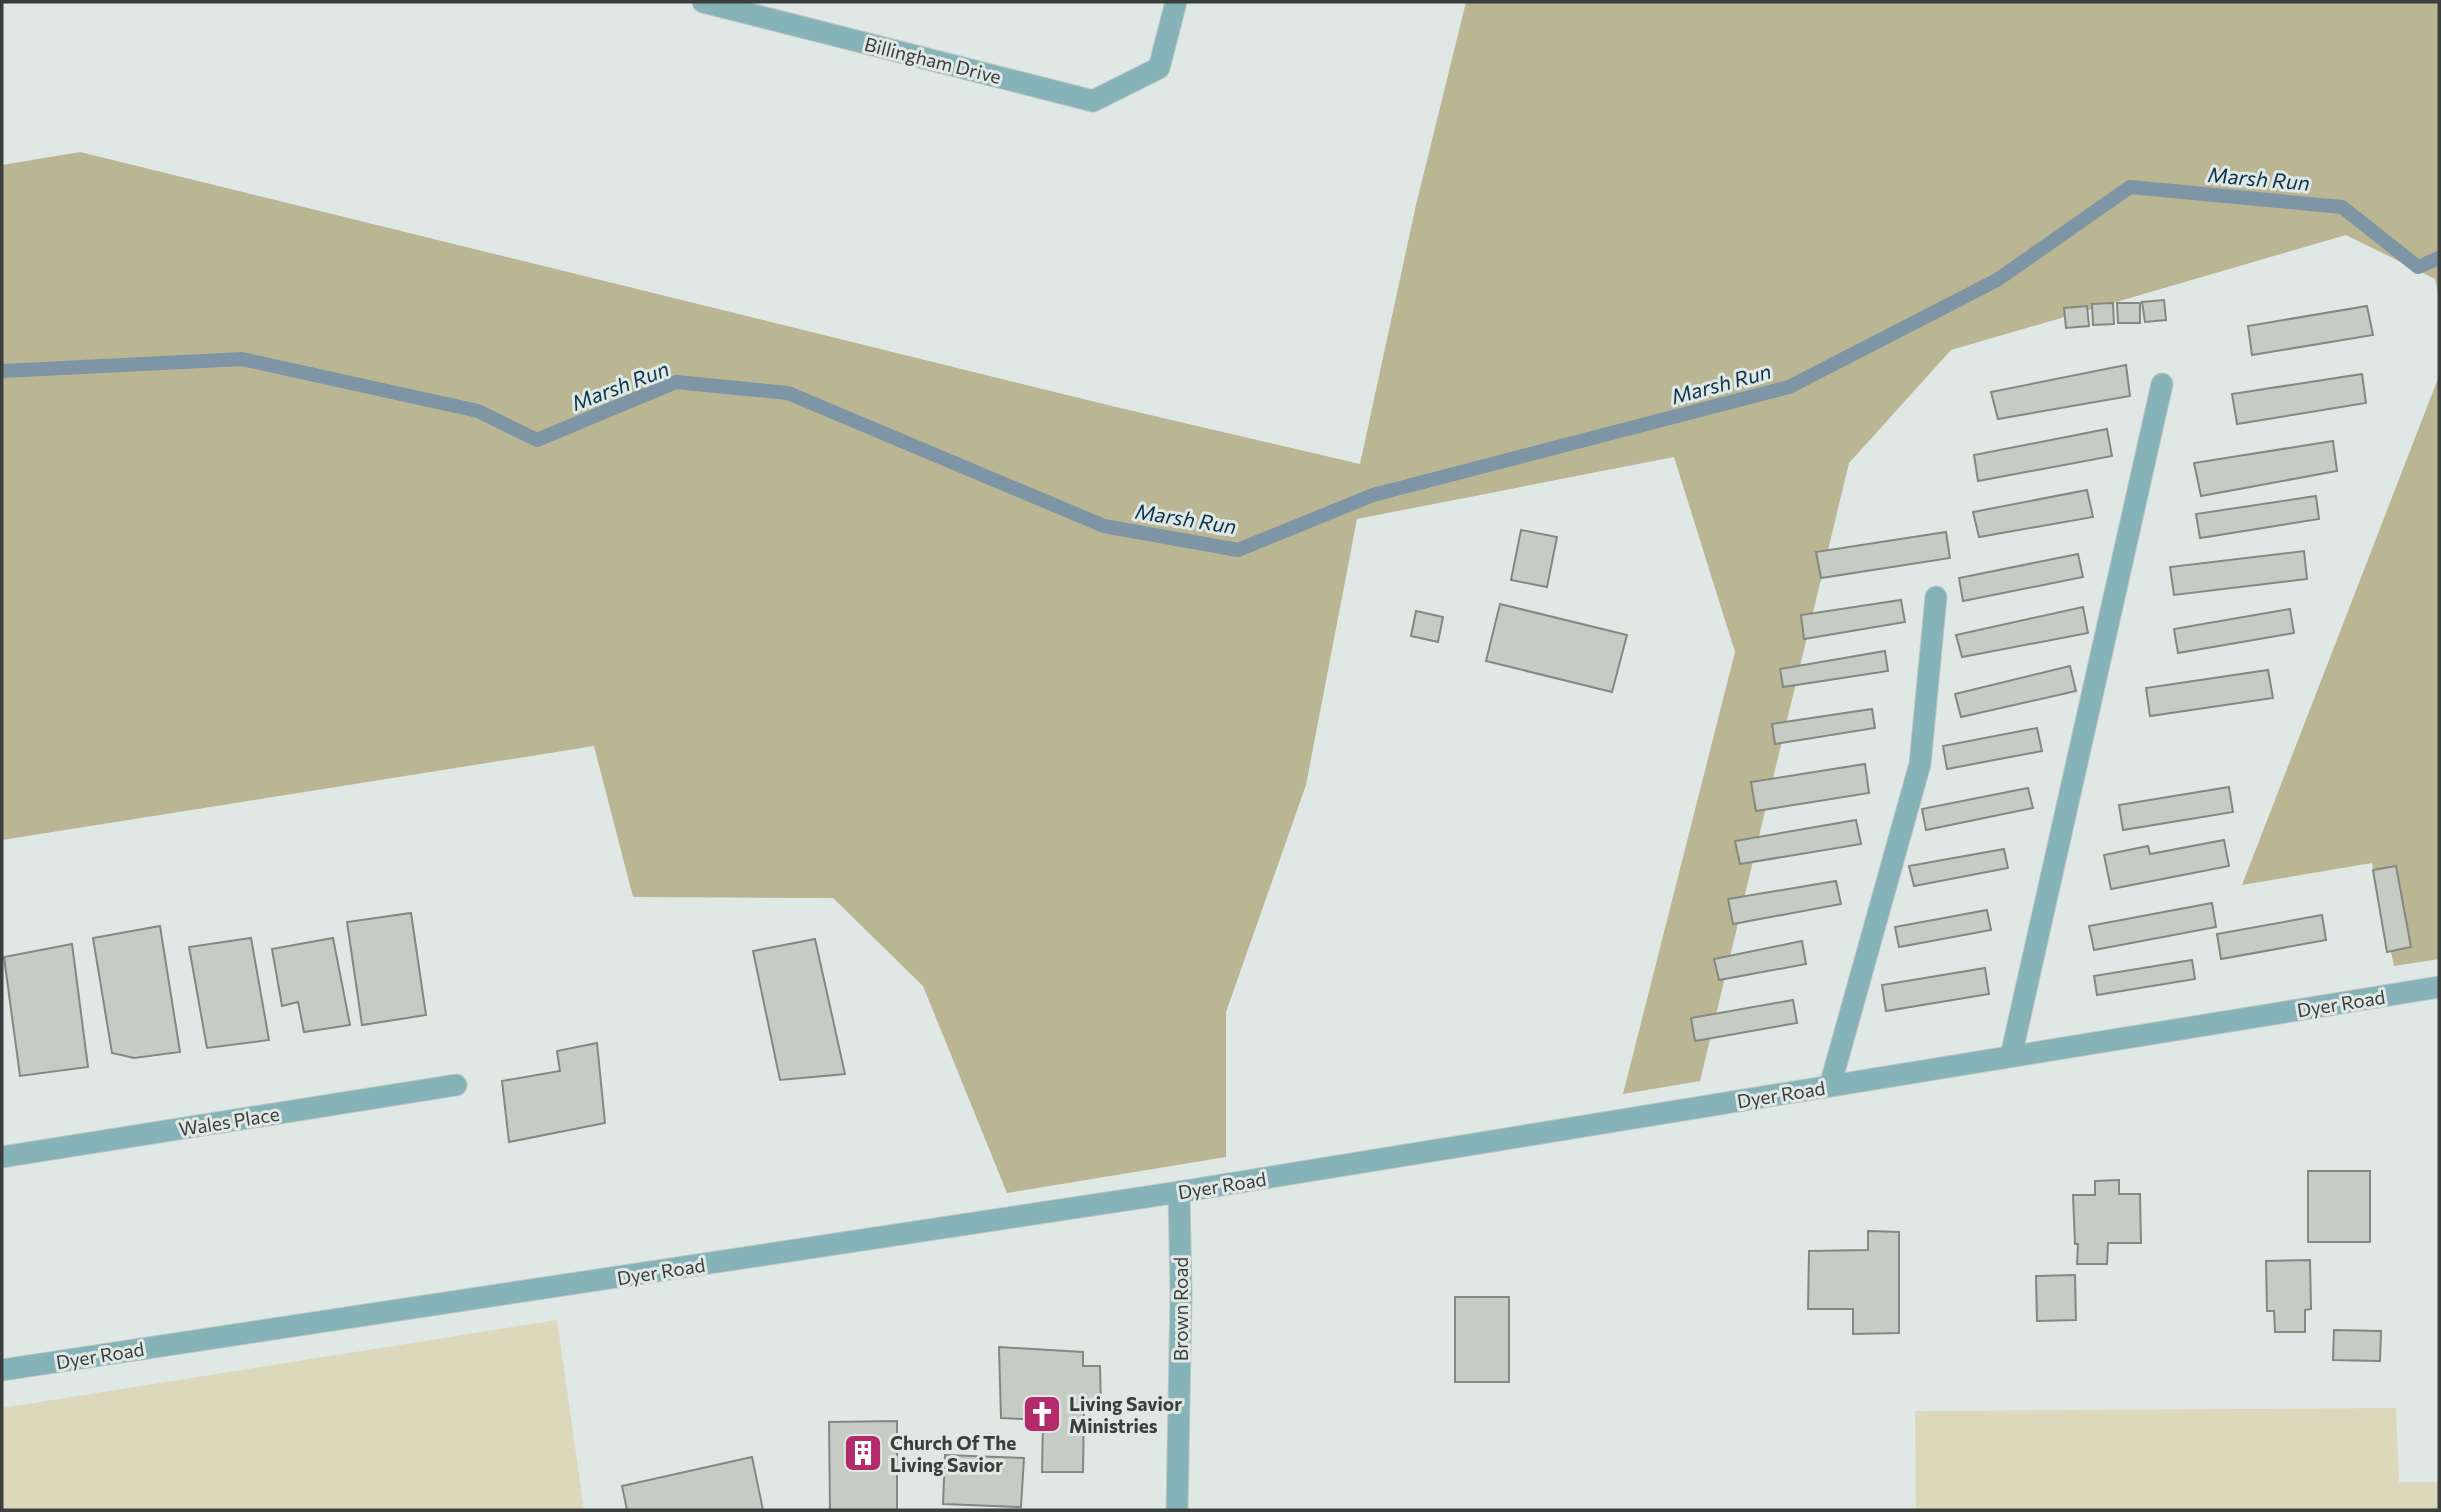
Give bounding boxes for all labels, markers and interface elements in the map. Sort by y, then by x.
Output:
street label: Billingham Drive [862,32,1004,88]
water label: Marsh Run [2207,161,2311,195]
water label: Marsh Run [568,355,672,415]
water label: Marsh Run [1668,358,1774,408]
water label: Marsh Run [1134,498,1238,538]
street label: Dyer Road [2295,985,2387,1021]
street label: Dyer Road [1735,1076,1827,1112]
street label: Wales Place [177,1102,281,1140]
street label: Dyer Road [1176,1167,1268,1203]
street label: Dyer Road [615,1253,707,1289]
street label: Brown Road [1169,1257,1192,1361]
street label: Dyer Road [54,1337,146,1373]
place label: Living Savior Ministries [1069,1392,1182,1437]
church icon: Living Savior Ministries [1021,1393,1063,1435]
place label: Church Of The Living Savior [890,1431,1016,1476]
building icon: Church Of The Living Savior [842,1432,884,1474]

